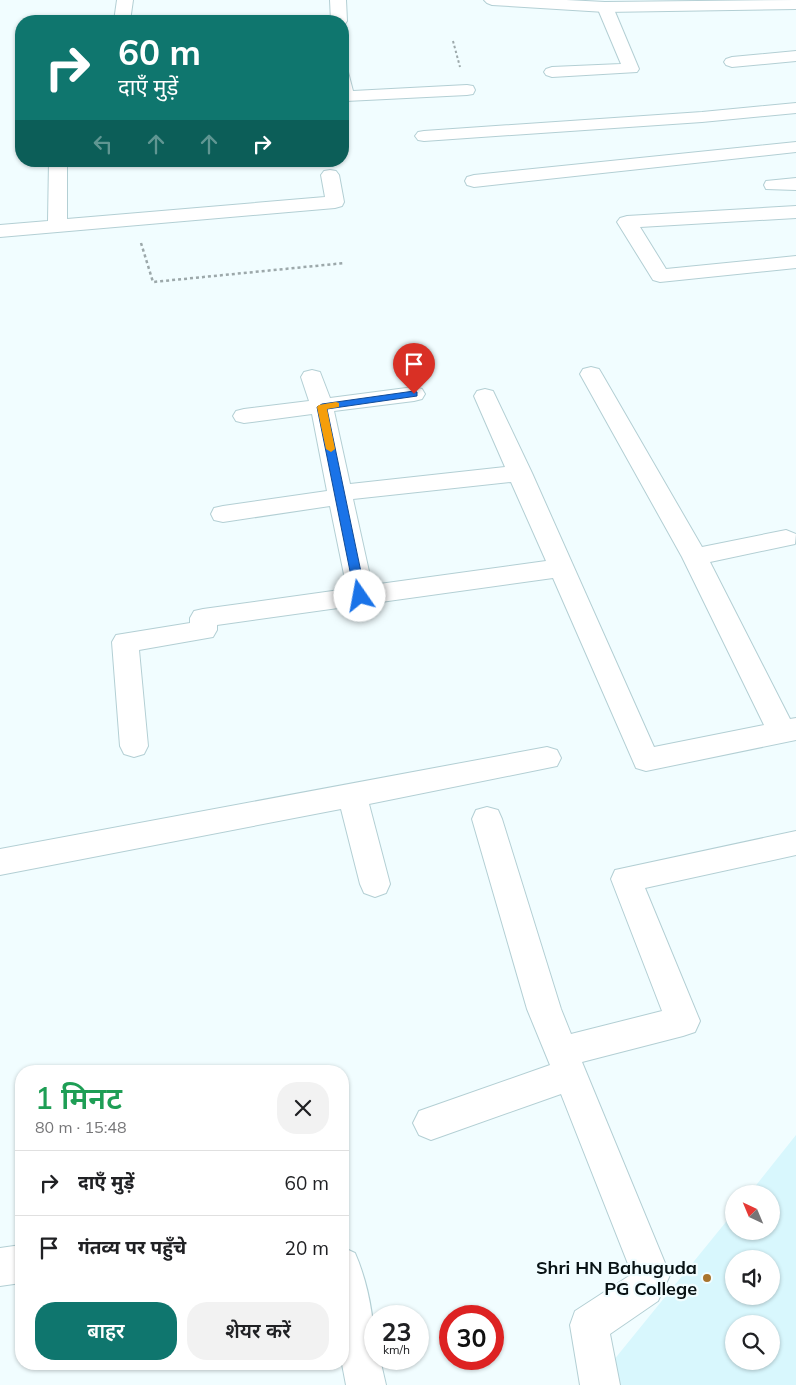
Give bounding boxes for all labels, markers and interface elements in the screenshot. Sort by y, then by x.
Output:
text: 60 m [118,30,201,74]
icon: right [35,35,100,100]
text: दाएँ मुड़ें [118,73,178,101]
icon: left [89,130,117,158]
icon: ahead [142,130,170,158]
icon: ahead [195,130,223,158]
icon: right [248,130,276,158]
pin [393,343,435,394]
icon: arrive [400,350,428,378]
position arrow [333,569,385,621]
text: 1 मिनट [35,1079,122,1117]
button: close [277,1082,329,1134]
text: 80 m · 15:48 [35,1117,127,1137]
icon: right [35,1169,63,1197]
text: दाएँ मुड़ें [78,1170,134,1194]
text: 60 m [285,1171,329,1195]
north arrow [725,1185,780,1240]
map controls [725,1185,780,1370]
icon: arrive [35,1234,63,1262]
text: गंतव्य पर पहुँचे [78,1235,186,1259]
text: 20 m [285,1236,329,1260]
button: sound [725,1250,780,1305]
place label: Shri HN Bahuguda PG College [536,1256,697,1300]
marker: Shri HN Bahuguda PG College [701,1272,713,1284]
button: बाहर [35,1302,177,1360]
button: शेयर करें [187,1302,329,1360]
speed limit sign: 30 [439,1305,504,1370]
button: search [725,1315,780,1370]
text: 23 [381,1316,412,1347]
text: km/h [383,1342,410,1357]

